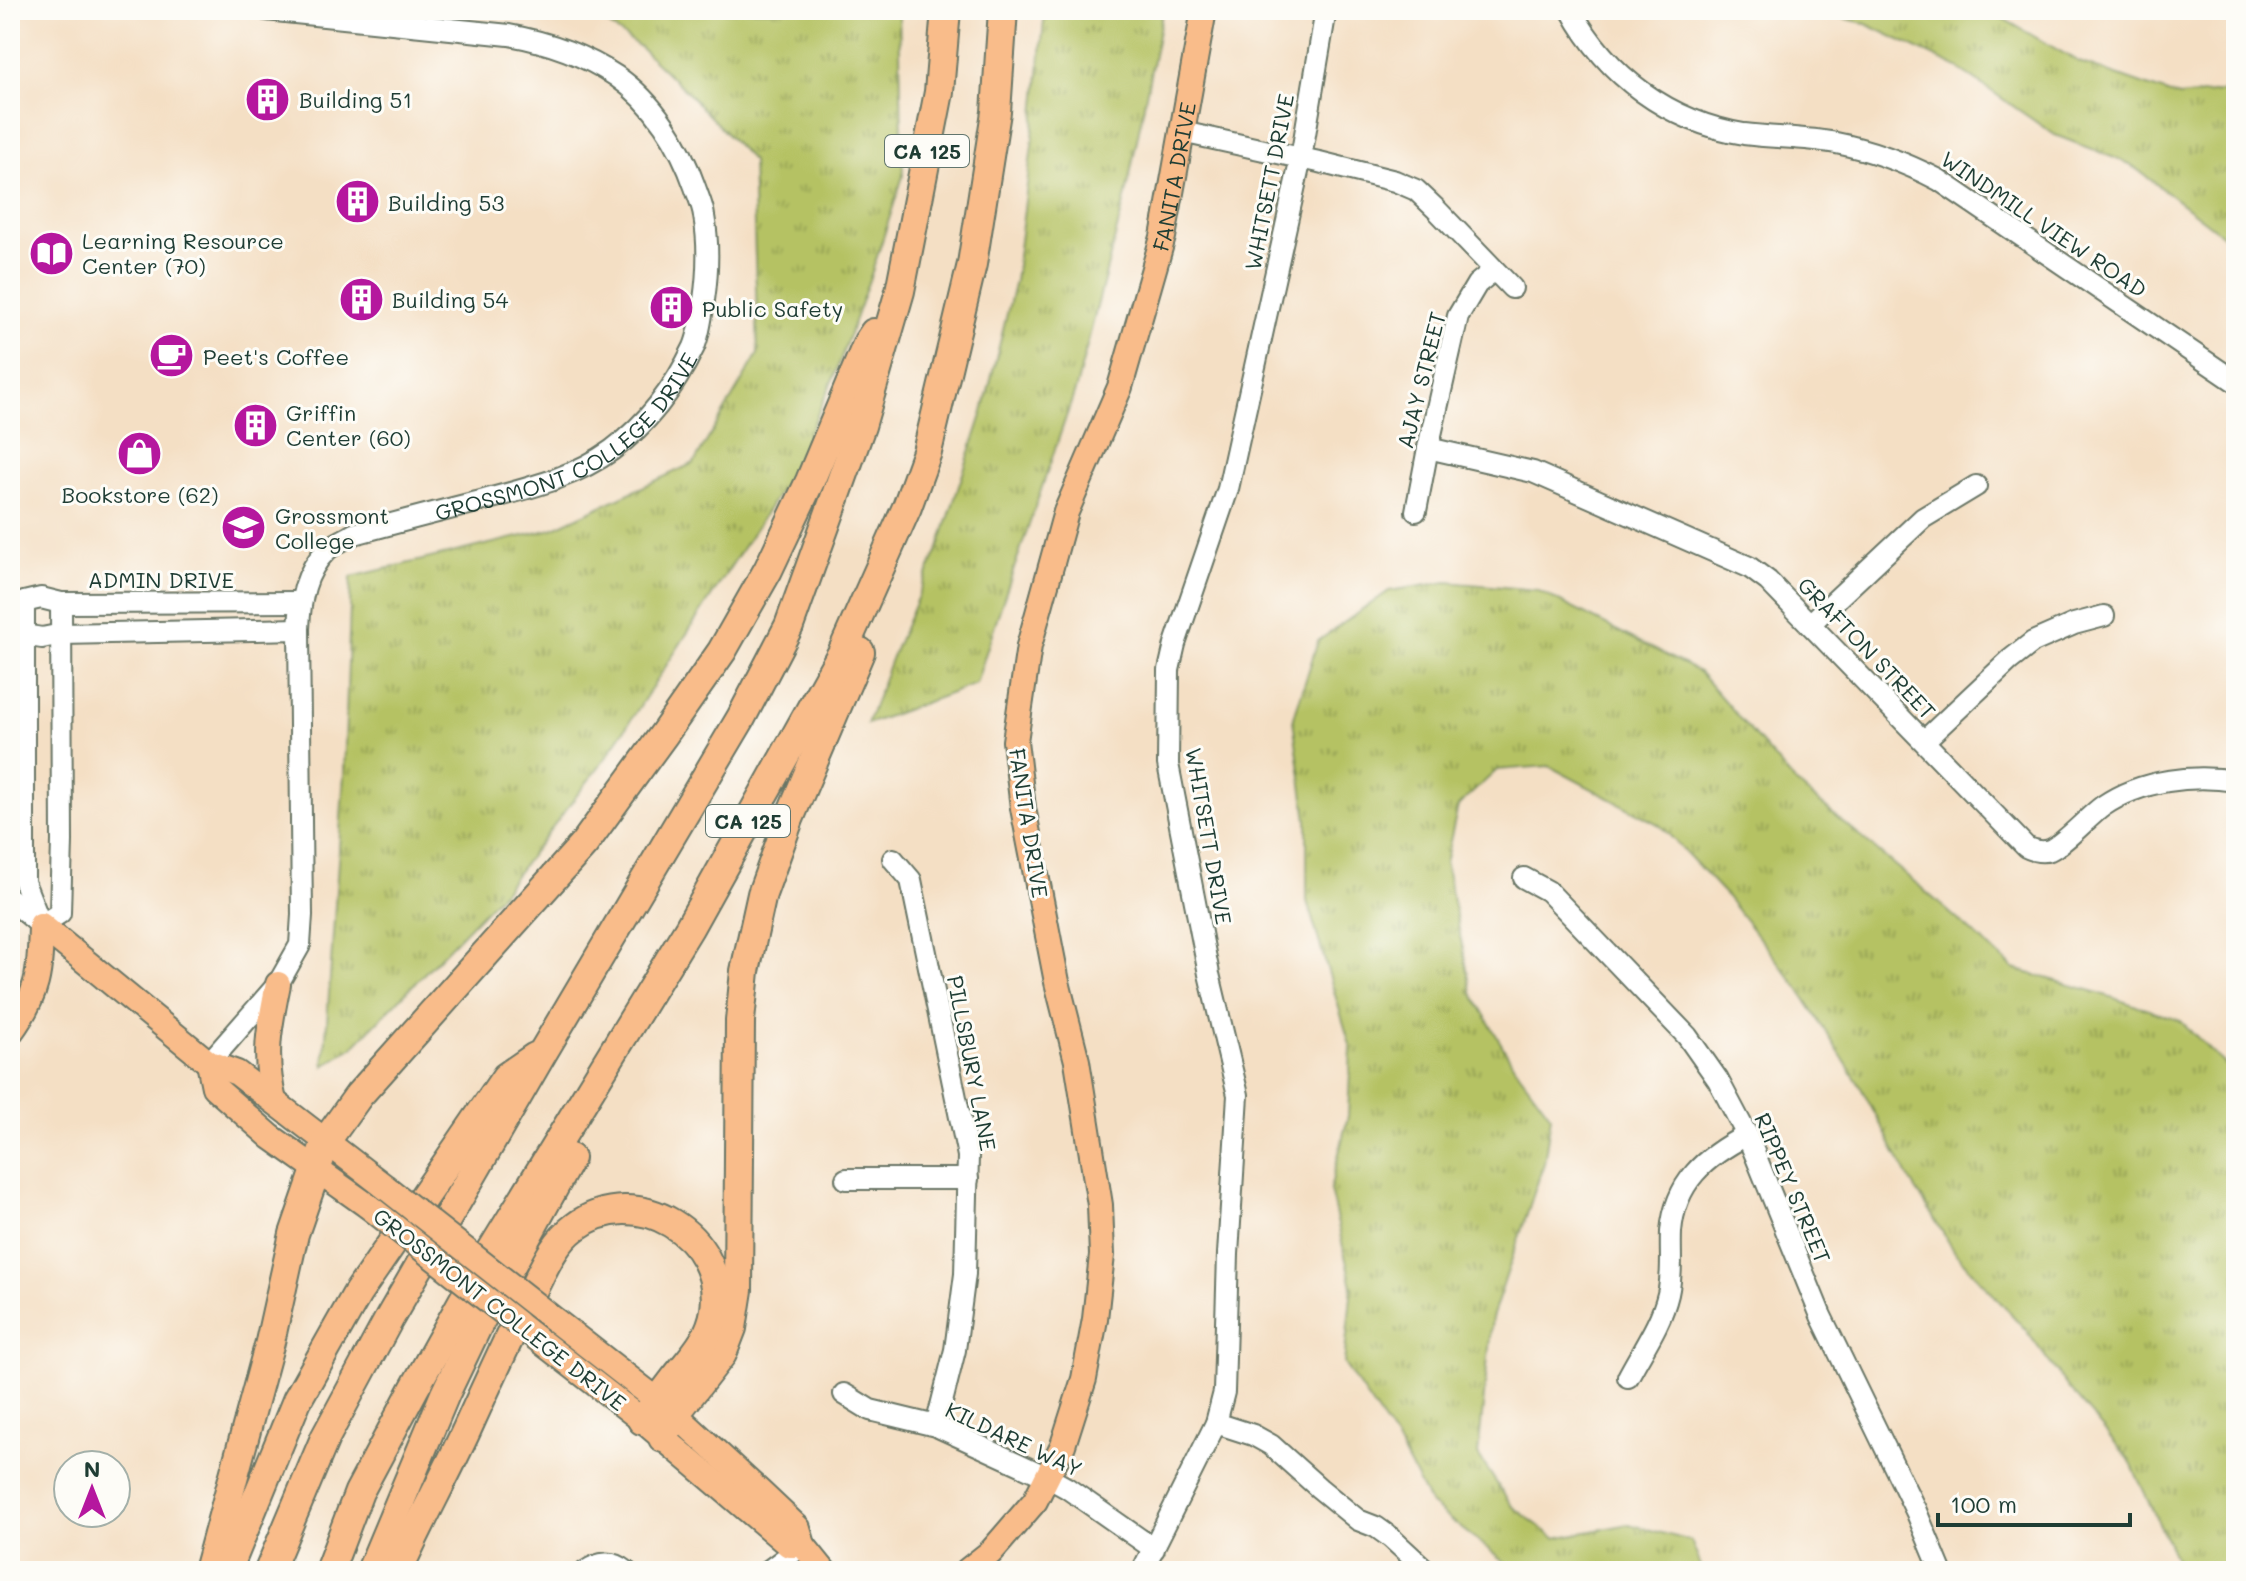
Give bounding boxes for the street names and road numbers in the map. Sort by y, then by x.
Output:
street label: WHITSETT DRIVE [1238,91,1300,273]
street label: FANITA DRIVE [1145,100,1202,255]
road number: CA 125 [885,135,969,167]
street label: WINDMILL VIEW ROAD [1935,144,2153,304]
street label: AJAY STREET [1390,308,1452,452]
street label: GROSSMONT COLLEGE DRIVE [432,347,703,527]
street label: ADMIN DRIVE [88,565,234,594]
street label: GRAFTON STREET [1792,571,1942,725]
street label: WHITSETT DRIVE [1179,745,1239,927]
street label: FANITA DRIVE [1003,746,1055,900]
road number: CA 125 [706,805,790,837]
street label: PILLSBURY LANE [941,973,1003,1153]
street label: RIPPEY STREET [1748,1108,1838,1268]
street label: GROSSMONT COLLEGE DRIVE [368,1201,632,1417]
street label: KILDARE WAY [941,1395,1087,1483]

